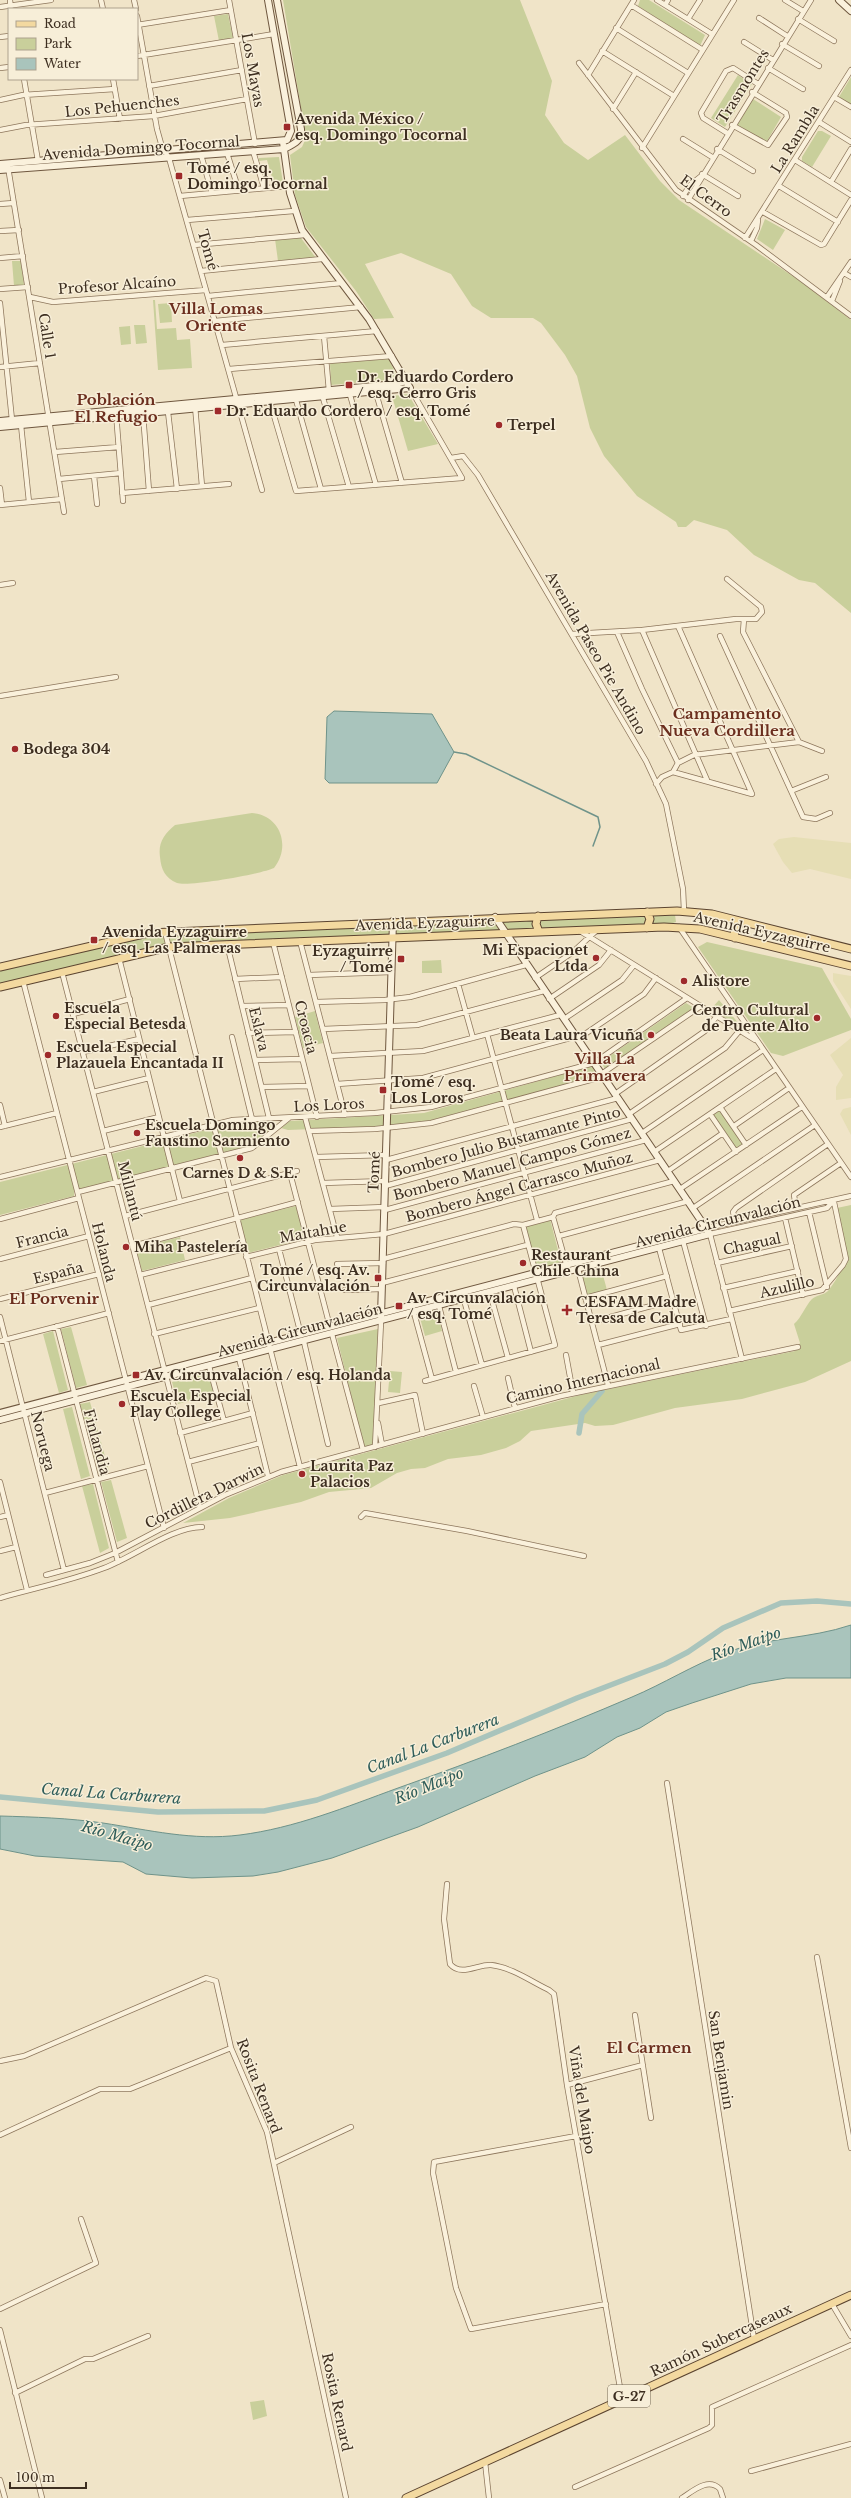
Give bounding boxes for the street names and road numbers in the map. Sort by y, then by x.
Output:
street label: Los Mayas [238,31,268,109]
street label: Trasmontes [713,45,773,127]
street label: Los Pehuenches [64,91,180,121]
street label: La Rambla [767,101,823,176]
street label: Avenida Domingo Tocornal [41,132,241,164]
street label: El Cerro [676,171,736,221]
street label: Tomé [194,227,222,273]
street label: Profesor Alcaíno [57,272,177,298]
street label: Calle 1 [34,312,60,360]
street label: Avenida Paseo Pie Andino [541,567,650,738]
street label: Avenida Eyzaguirre [691,907,832,957]
street label: Avenida Eyzaguirre [354,912,495,934]
street label: Croacia [291,998,321,1056]
street label: Eslava [245,1005,273,1053]
street label: Los Loros [293,1094,365,1116]
street label: Bombero Julio Bustamante Pinto [389,1103,623,1181]
street label: Bombero Manuel Campos Gómez [391,1123,633,1204]
street label: Bombero Ángel Carrasco Muñoz [403,1148,635,1226]
street label: Tomé [364,1151,384,1193]
street label: Millantú [114,1159,146,1223]
street label: Avenida Circunvalación [632,1193,803,1252]
street label: Maitahue [278,1217,348,1247]
street label: Holanda [88,1220,120,1284]
street label: Francia [14,1222,70,1252]
street label: Chagual [721,1229,783,1259]
street label: España [31,1258,85,1288]
street label: Azulillo [757,1272,816,1302]
street label: Avenida Circunvalación [215,1299,385,1361]
street label: Camino Internacional [504,1354,662,1408]
street label: Finlandia [80,1407,115,1477]
street label: Noruega [27,1409,59,1473]
street label: Cordillera Darwin [142,1459,267,1533]
street label: San Benjamin [704,2009,738,2111]
street label: Rosita Renard [233,2036,286,2137]
street label: Viña del Maipo [564,2044,599,2155]
street label: Ramón Subercaseaux [647,2299,795,2381]
street label: Rosita Renard [318,2351,356,2454]
road number: G-27 [608,2385,650,2407]

